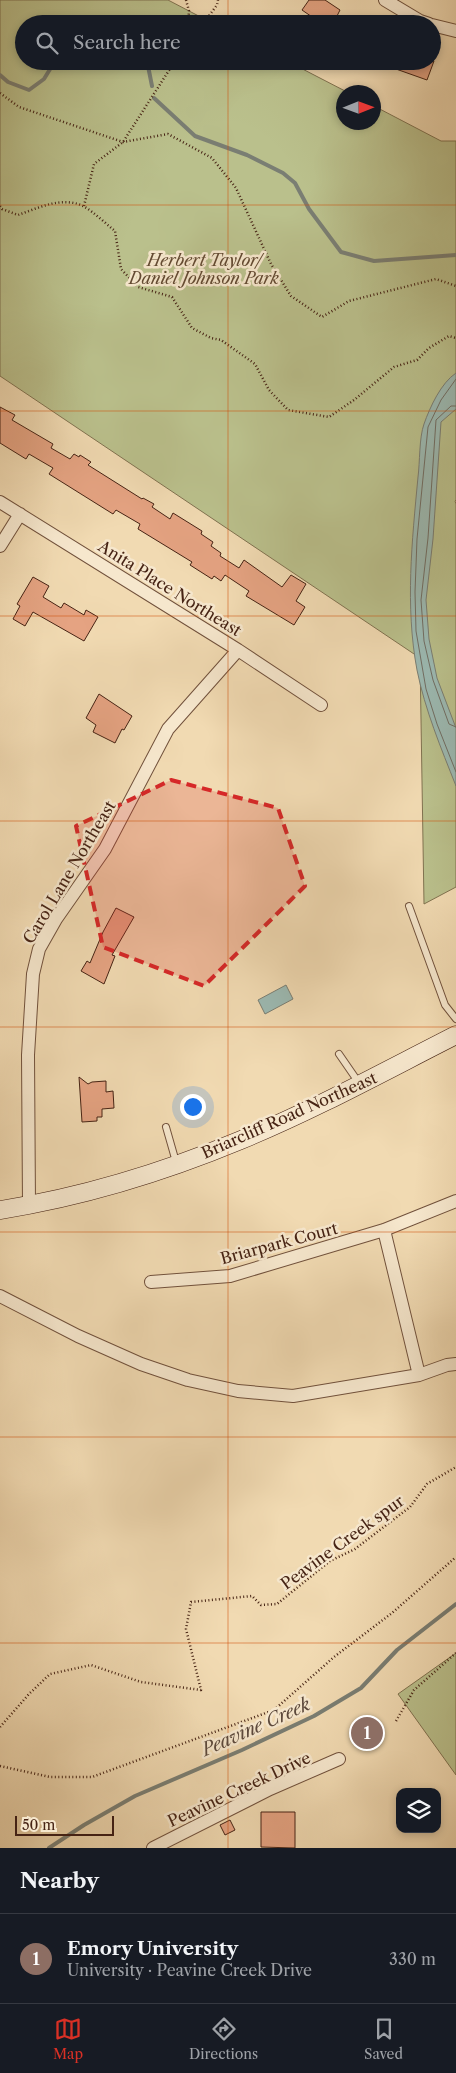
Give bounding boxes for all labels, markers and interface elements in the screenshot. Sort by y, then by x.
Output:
search box [15,15,441,70]
icon: search [33,29,61,57]
text: Search here [73,31,181,54]
north arrow [336,85,381,130]
park label: Herbert Taylor/ Daniel Johnson Park [127,250,280,288]
street label: Anita Place Northeast [94,535,246,640]
street label: Carol Lane Northeast [18,797,120,947]
street label: Briarcliff Road Northeast [198,1067,380,1163]
your location [180,1094,206,1120]
street label: Briarpark Court [218,1218,340,1268]
street label: Peavine Creek spur [277,1490,408,1593]
water label: Peavine Creek [197,1693,314,1762]
pin: 1 [351,1714,383,1752]
street label: Peavine Creek Drive [164,1747,314,1831]
map controls [396,1788,441,1833]
button: layers [396,1788,441,1833]
scale bar [15,1813,114,1836]
text: 50 m [22,1816,55,1834]
text: Nearby [20,1868,99,1893]
text: Emory University [67,1937,238,1960]
text: 1 [32,1949,40,1969]
text: 330 m [389,1949,436,1969]
text: University · Peavine Creek Drive [67,1960,312,1980]
tab: Map [53,2015,83,2063]
tab: Directions [189,2015,258,2063]
tab: Saved [364,2015,403,2063]

